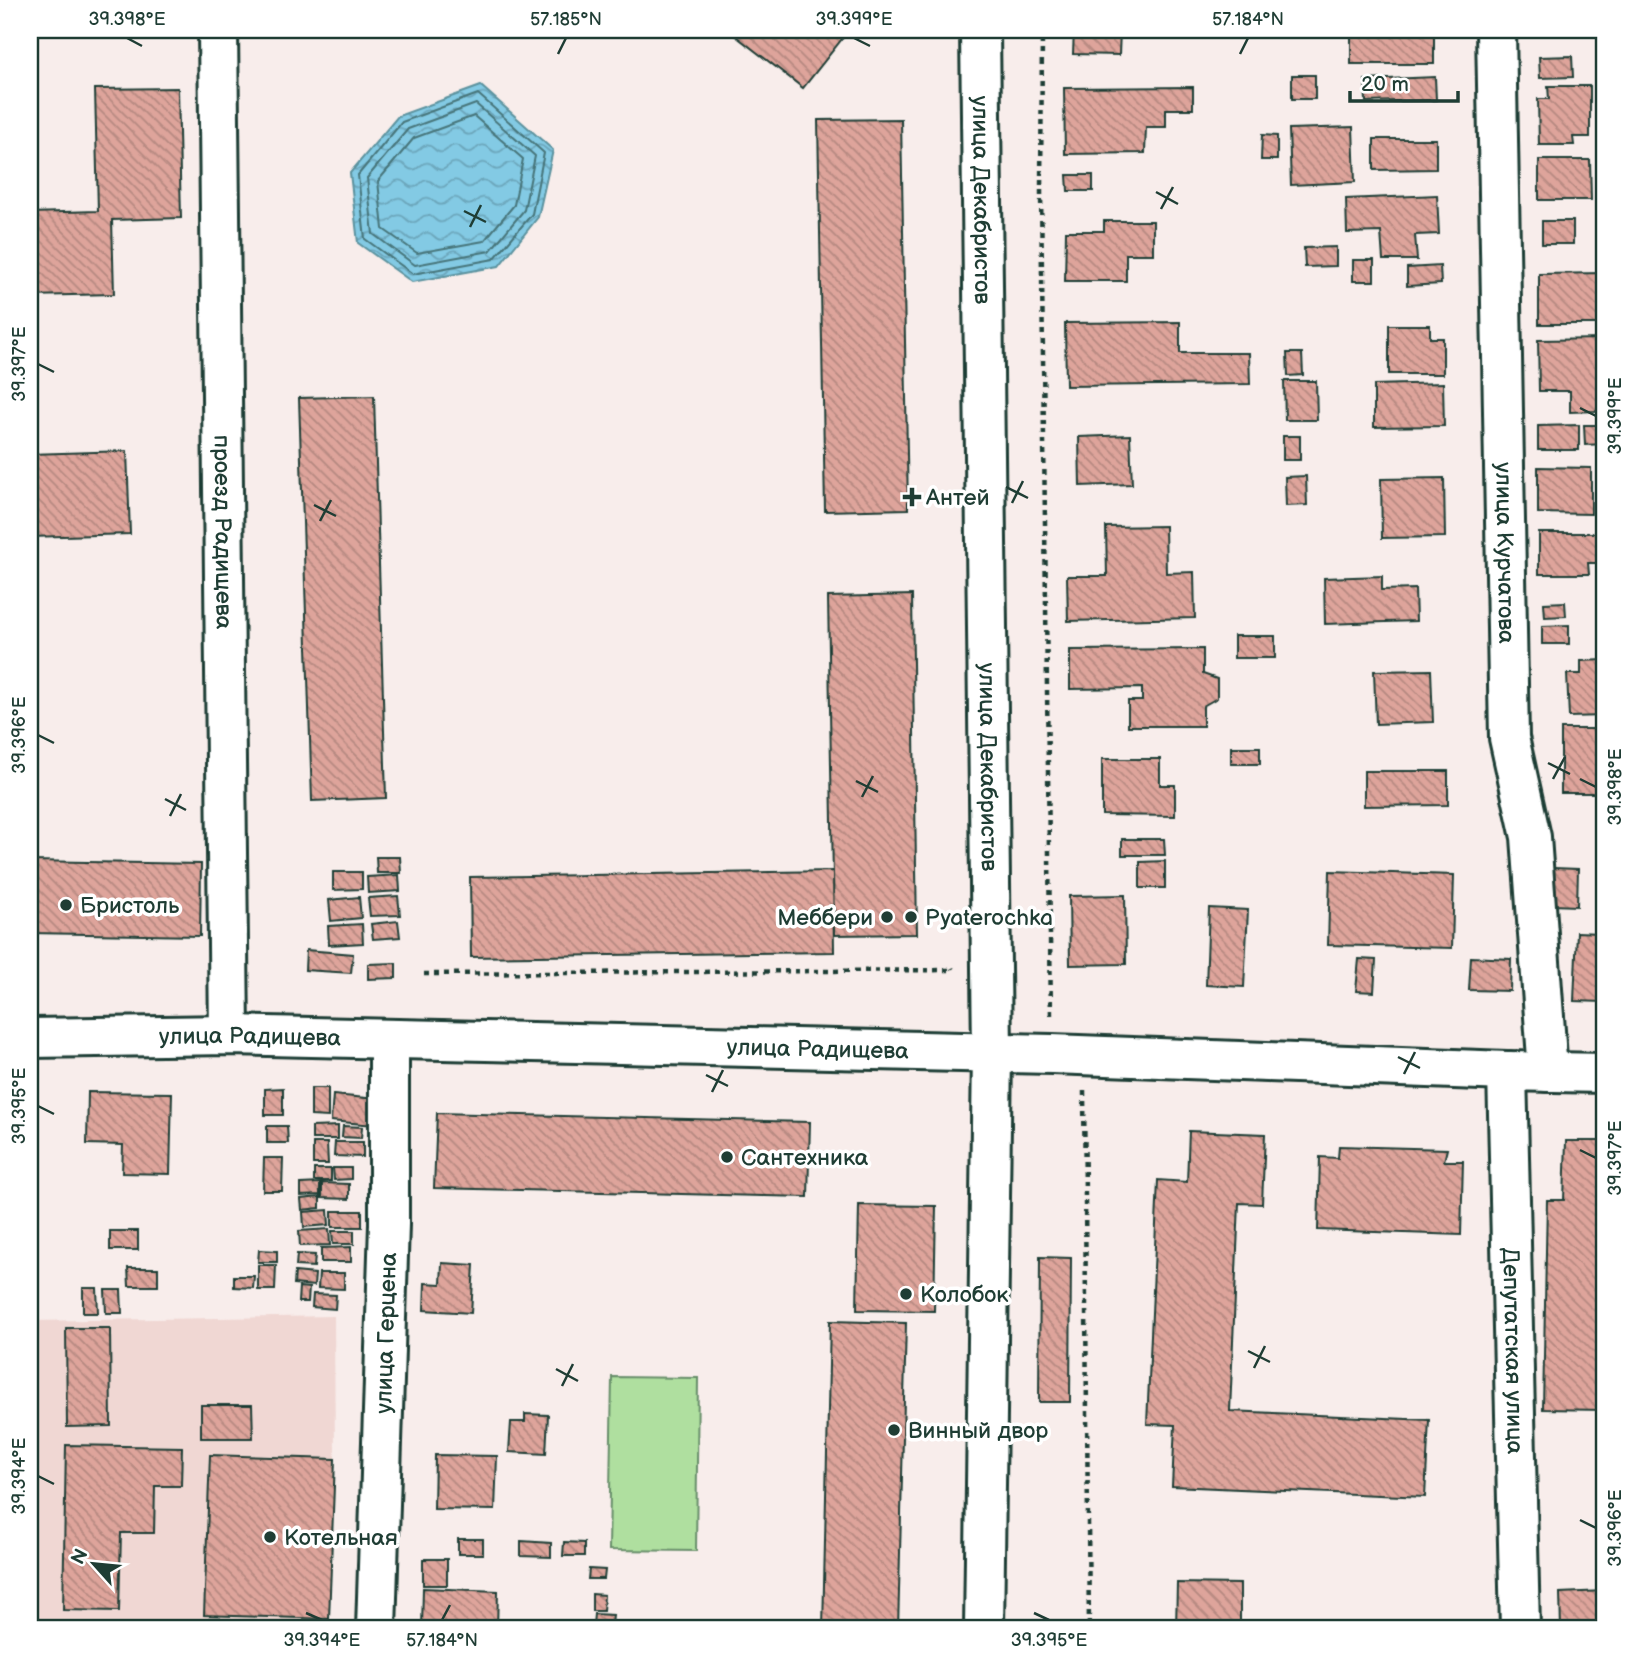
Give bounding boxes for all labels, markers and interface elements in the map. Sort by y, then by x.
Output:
text: 39.398°E [88,9,166,30]
text: 57.185°N [530,9,602,30]
text: 39.399°E [815,9,893,30]
text: 57.184°N [1212,9,1284,30]
scale bar [1350,60,1459,104]
text: 20 m [1361,72,1409,97]
street label: улица Декабристов [966,96,996,304]
text: 39.397°E [9,326,30,402]
text: 39.399°E [1605,377,1626,455]
street label: проезд Радищева [207,434,238,630]
street label: улица Курчатова [1489,462,1520,644]
place label: Антей [925,484,990,512]
marker: Антей [904,489,920,505]
street label: улица Декабристов [972,663,1003,871]
text: 39.396°E [9,696,30,774]
text: 39.398°E [1605,748,1626,826]
place label: Бристоль [80,892,180,920]
marker: Бристоль [58,897,74,913]
place label: Меббери [777,904,873,932]
place label: Pyaterochka [925,904,1053,932]
marker: Меббери [879,909,895,925]
marker: Pyaterochka [903,909,919,925]
street label: улица Радищева [159,1022,342,1053]
street label: улица Радищева [726,1033,910,1066]
text: 39.395°E [9,1068,30,1144]
text: 39.397°E [1605,1120,1626,1196]
place label: Сантехника [741,1144,869,1172]
marker: Сантехника [719,1149,735,1165]
street label: Депутатская улица [1496,1247,1529,1455]
street label: улица Герцена [370,1252,403,1414]
place label: Колобок [920,1281,1009,1309]
marker: Колобок [898,1286,914,1302]
place label: Винный двор [908,1417,1048,1445]
marker: Винный двор [886,1422,902,1438]
text: 39.394°E [9,1437,30,1514]
text: 39.396°E [1605,1489,1626,1567]
place label: Котельная [284,1524,398,1552]
marker: Котельная [262,1529,278,1545]
north arrow [60,1530,130,1600]
text: N [67,1545,94,1569]
text: 39.394°E [284,1630,361,1651]
text: 57.184°N [406,1630,478,1651]
text: 39.395°E [1011,1630,1087,1651]

